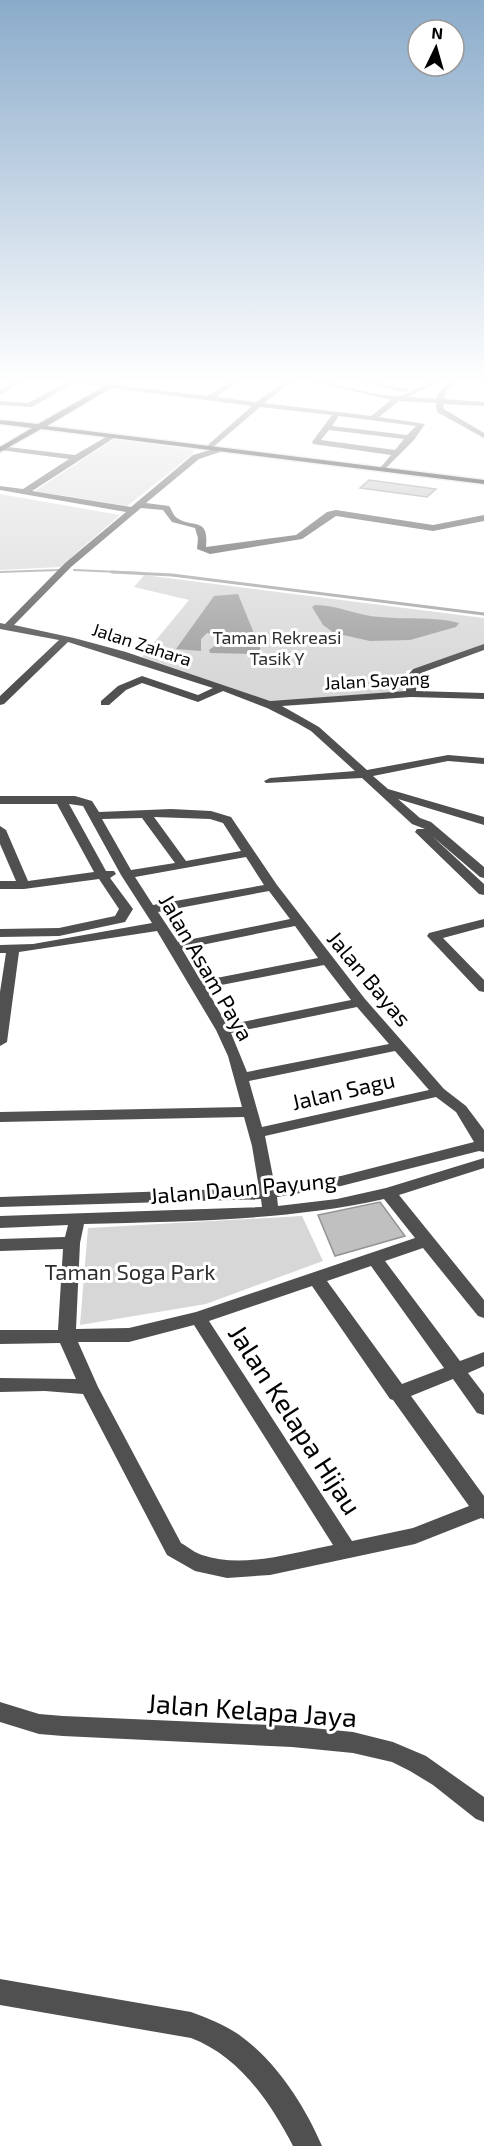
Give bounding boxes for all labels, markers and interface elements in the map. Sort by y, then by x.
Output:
north arrow [406,18,466,78]
text: N [431,23,444,43]
street label: Jalan Zahara [90,618,194,670]
park label: Taman Rekreasi Tasik Y [213,626,341,669]
street label: Jalan Sayang [324,666,430,694]
street label: Jalan Asam Paya [154,889,260,1045]
street label: Jalan Bayas [323,925,417,1031]
street label: Jalan Sagu [289,1066,397,1114]
street label: Jalan Daun Payung [149,1166,337,1208]
park label: Taman Soga Park [45,1258,215,1284]
street label: Jalan Kelapa Hijau [222,1318,369,1520]
street label: Jalan Kelapa Jaya [146,1686,358,1733]

